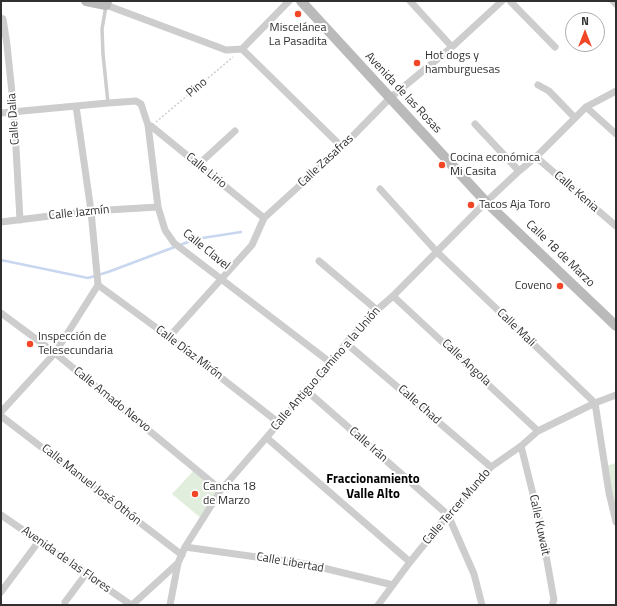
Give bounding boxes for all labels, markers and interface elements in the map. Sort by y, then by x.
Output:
marker: Miscelánea La Pasadita [293,9,303,19]
north arrow [565,12,605,52]
text: N [581,13,589,29]
place label: Miscelánea La Pasadita [269,21,327,49]
street label: Avenida de las Rosas [362,49,444,137]
place label: Hot dogs y hamburguesas [425,49,500,77]
marker: Hot dogs y hamburguesas [412,58,422,68]
street label: Pino [184,75,210,101]
street label: Calle Dalia [5,93,23,145]
street label: Calle Zasafras [295,132,357,190]
street label: Calle Lirio [183,150,229,192]
place label: Cocina económica Mi Casita [450,151,540,179]
marker: Cocina económica Mi Casita [437,160,447,170]
street label: Calle Kenia [551,169,601,215]
place label: Tacos Aja Toro [479,198,550,212]
marker: Tacos Aja Toro [466,200,476,210]
street label: Calle Jazmín [48,203,110,223]
street label: Calle 18 de Marzo [523,218,597,290]
street label: Calle Clavel [180,227,232,273]
place label: Coveno [515,279,552,293]
marker: Coveno [555,281,565,291]
street label: Calle Antiguo Camino a la Unión [268,304,384,434]
street label: Calle Mali [494,306,538,350]
street label: Calle Díaz Mirón [152,323,226,383]
place label: Inspección de Telesecundaria [38,330,113,358]
street label: Calle Angola [439,337,493,389]
marker: Inspección de Telesecundaria [25,339,35,349]
street label: Calle Amado Nervo [70,364,154,436]
street label: Calle Chad [395,382,443,428]
street label: Calle Irán [346,424,390,466]
street label: Calle Manuel José Othón [38,442,144,528]
street label: Calle Tercer Mundo [420,466,494,548]
district label: Fraccionamiento Valle Alto [326,472,420,503]
place label: Cancha 18 de Marzo [203,480,256,508]
marker: Cancha 18 de Marzo [190,489,200,499]
street label: Calle Kuwait [526,493,552,557]
street label: Avenida de las Flores [19,524,113,596]
street label: Calle Libertad [255,550,325,576]

